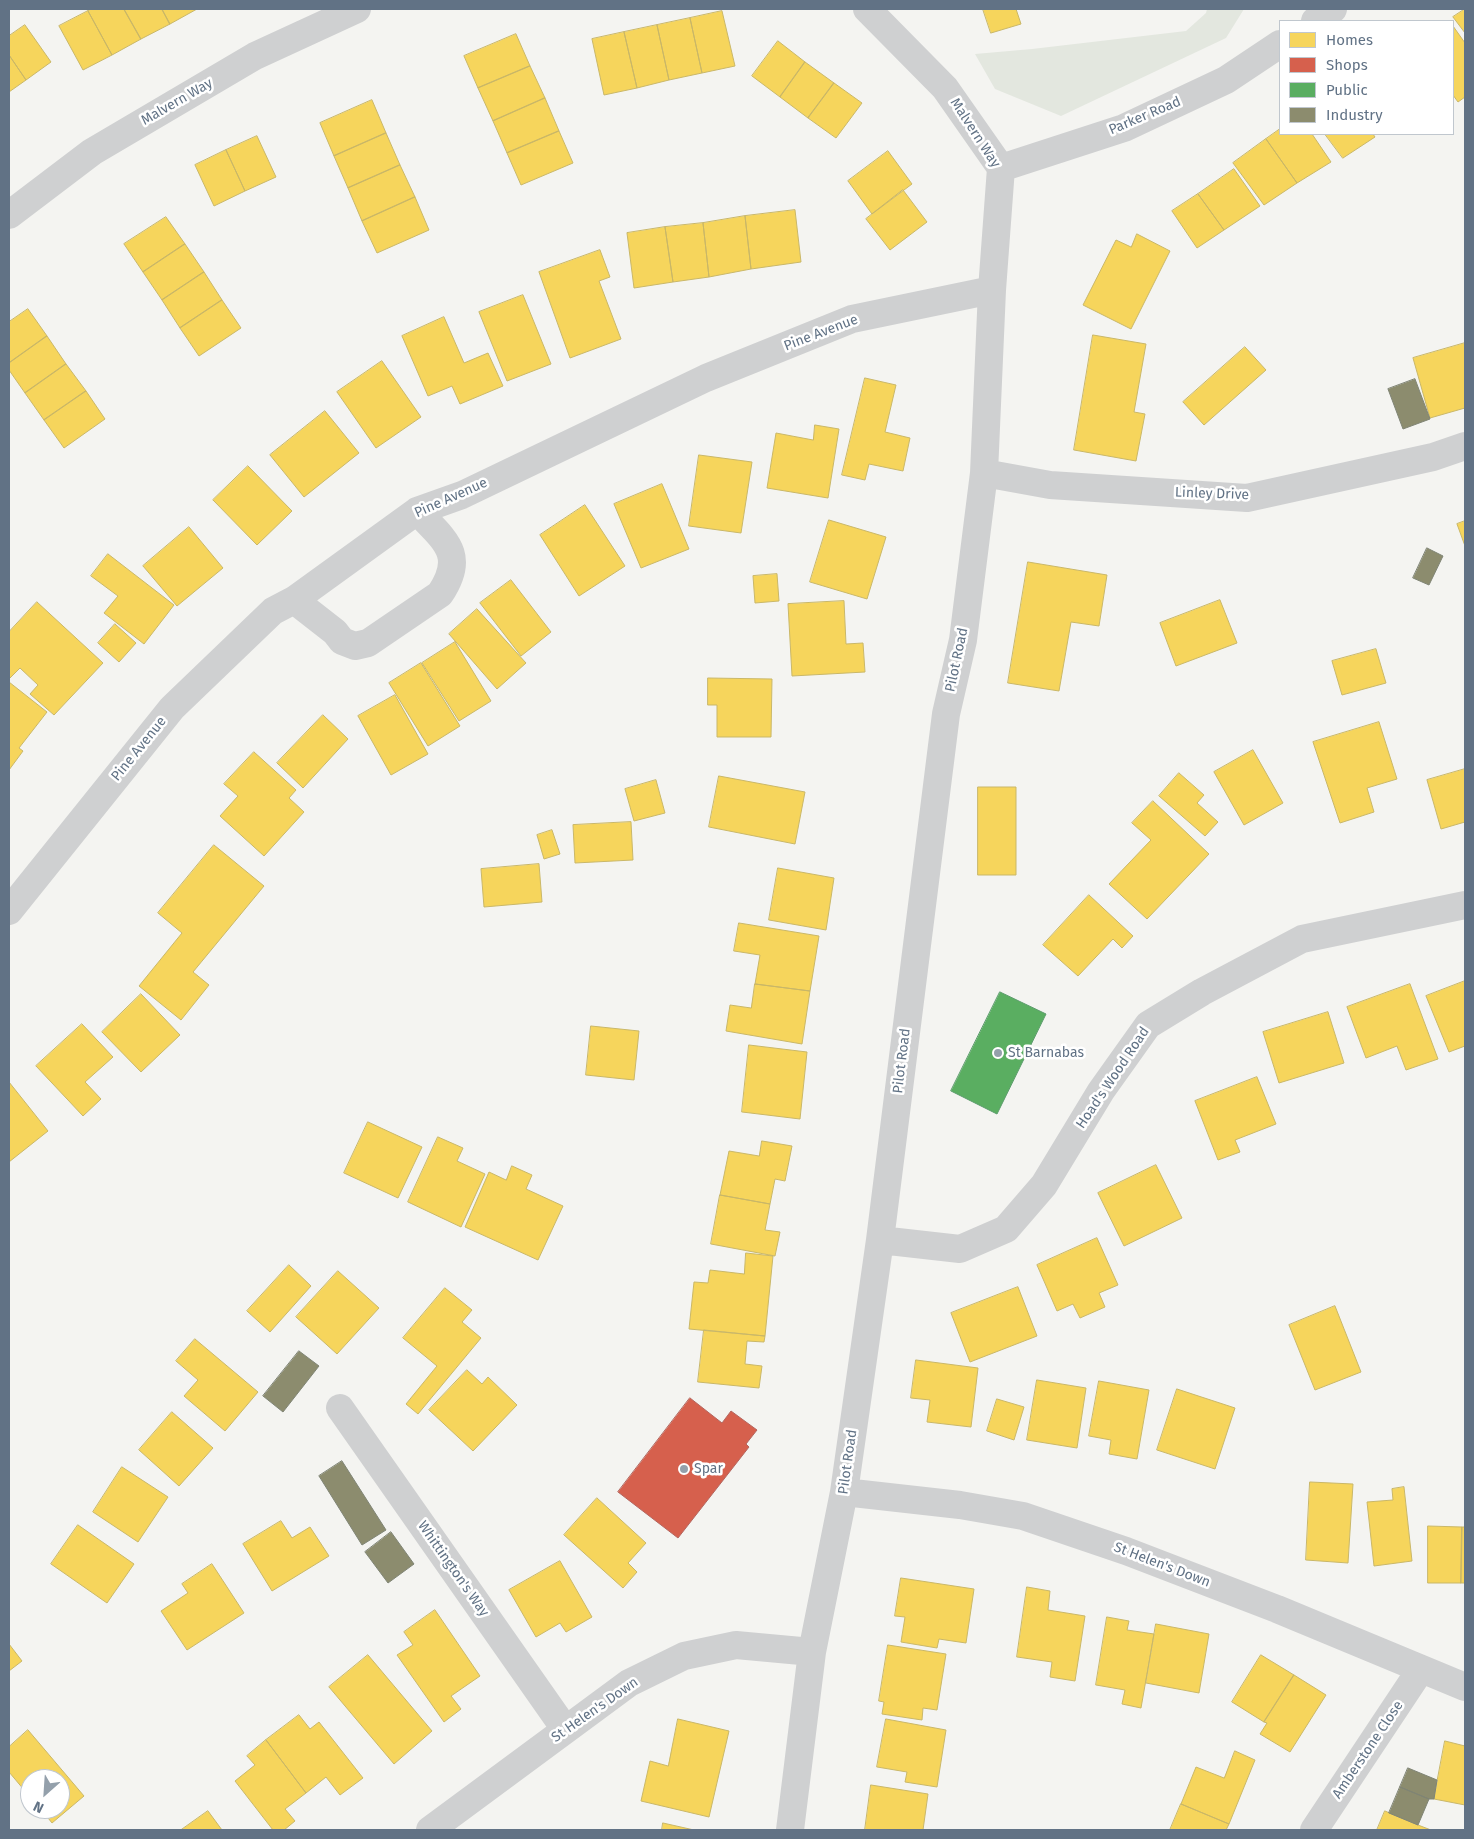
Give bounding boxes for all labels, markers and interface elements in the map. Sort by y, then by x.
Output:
legend [1279,20,1454,135]
text: Homes [1326,31,1373,49]
text: Shops [1326,56,1368,74]
street label: Malvern Way [138,75,216,129]
text: Public [1326,81,1368,99]
street label: Parker Road [1107,93,1183,139]
street label: Malvern Way [946,95,1004,171]
text: Industry [1326,106,1383,124]
street label: Pine Avenue [782,311,860,355]
street label: Pine Avenue [412,474,490,522]
street label: Linley Drive [1175,484,1249,504]
street label: Pilot Road [942,626,972,694]
street label: Pine Avenue [108,713,170,785]
street label: Hoad's Wood Road [1073,1024,1153,1132]
street label: Pilot Road [890,1028,914,1094]
place label: St Barnabas [1008,1045,1084,1061]
marker: St Barnabas [992,1047,1004,1059]
street label: Pilot Road [835,1428,861,1496]
place label: Spar [694,1461,723,1477]
marker: Spar [678,1463,690,1475]
street label: Whittington's Way [414,1518,492,1620]
street label: St Helen's Down [1111,1539,1213,1591]
street label: St Helen's Down [548,1674,642,1746]
street label: Amberstone Close [1329,1698,1407,1802]
north arrow [20,1769,70,1819]
text: N [31,1797,47,1817]

